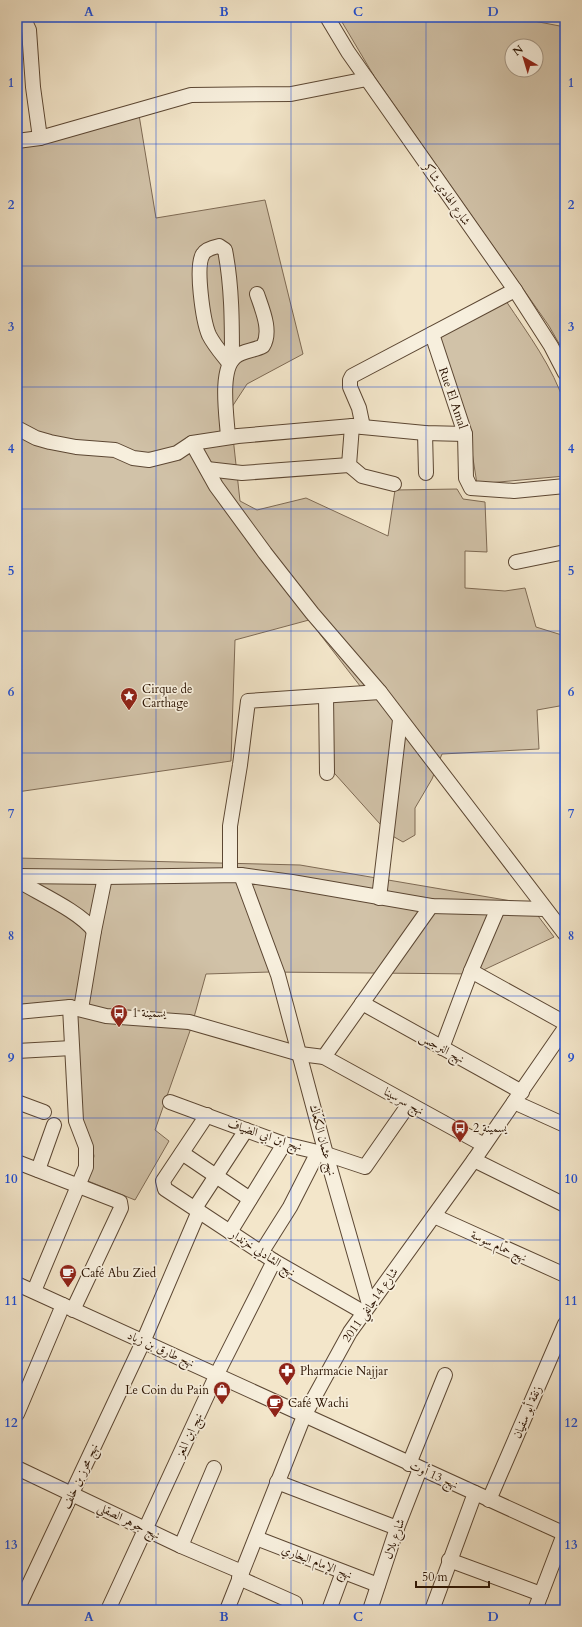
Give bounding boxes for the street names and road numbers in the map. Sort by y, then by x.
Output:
street label: شارع الهادي شاكر [416,158,474,230]
street label: Rue El Amal [435,365,471,431]
street label: نهج النرجس [415,1029,467,1070]
street label: نهج سرسينا [380,1083,427,1121]
street label: نهج عثمان الكعّاك [303,1103,340,1178]
street label: نهج ابن ابي الضياف [225,1115,304,1157]
street label: نهج الشادلي خزندار [225,1225,299,1283]
street label: نهج حمّام سوسة [467,1227,530,1268]
street label: شارع 14جانفي 2011 [338,1265,405,1348]
street label: نهج طارق بن زياد [124,1327,197,1374]
street label: زنقة أبو سفيان [509,1383,545,1441]
street label: نهج ابن المعز [171,1410,209,1463]
street label: نهج محرز بن خلف [58,1441,105,1513]
street label: نهج 13 أوت [406,1457,461,1496]
street label: نهج جوهر الصقلي [93,1499,163,1547]
street label: شارع بلال [380,1516,411,1562]
street label: نهج الإمام البخاري [278,1541,355,1586]

